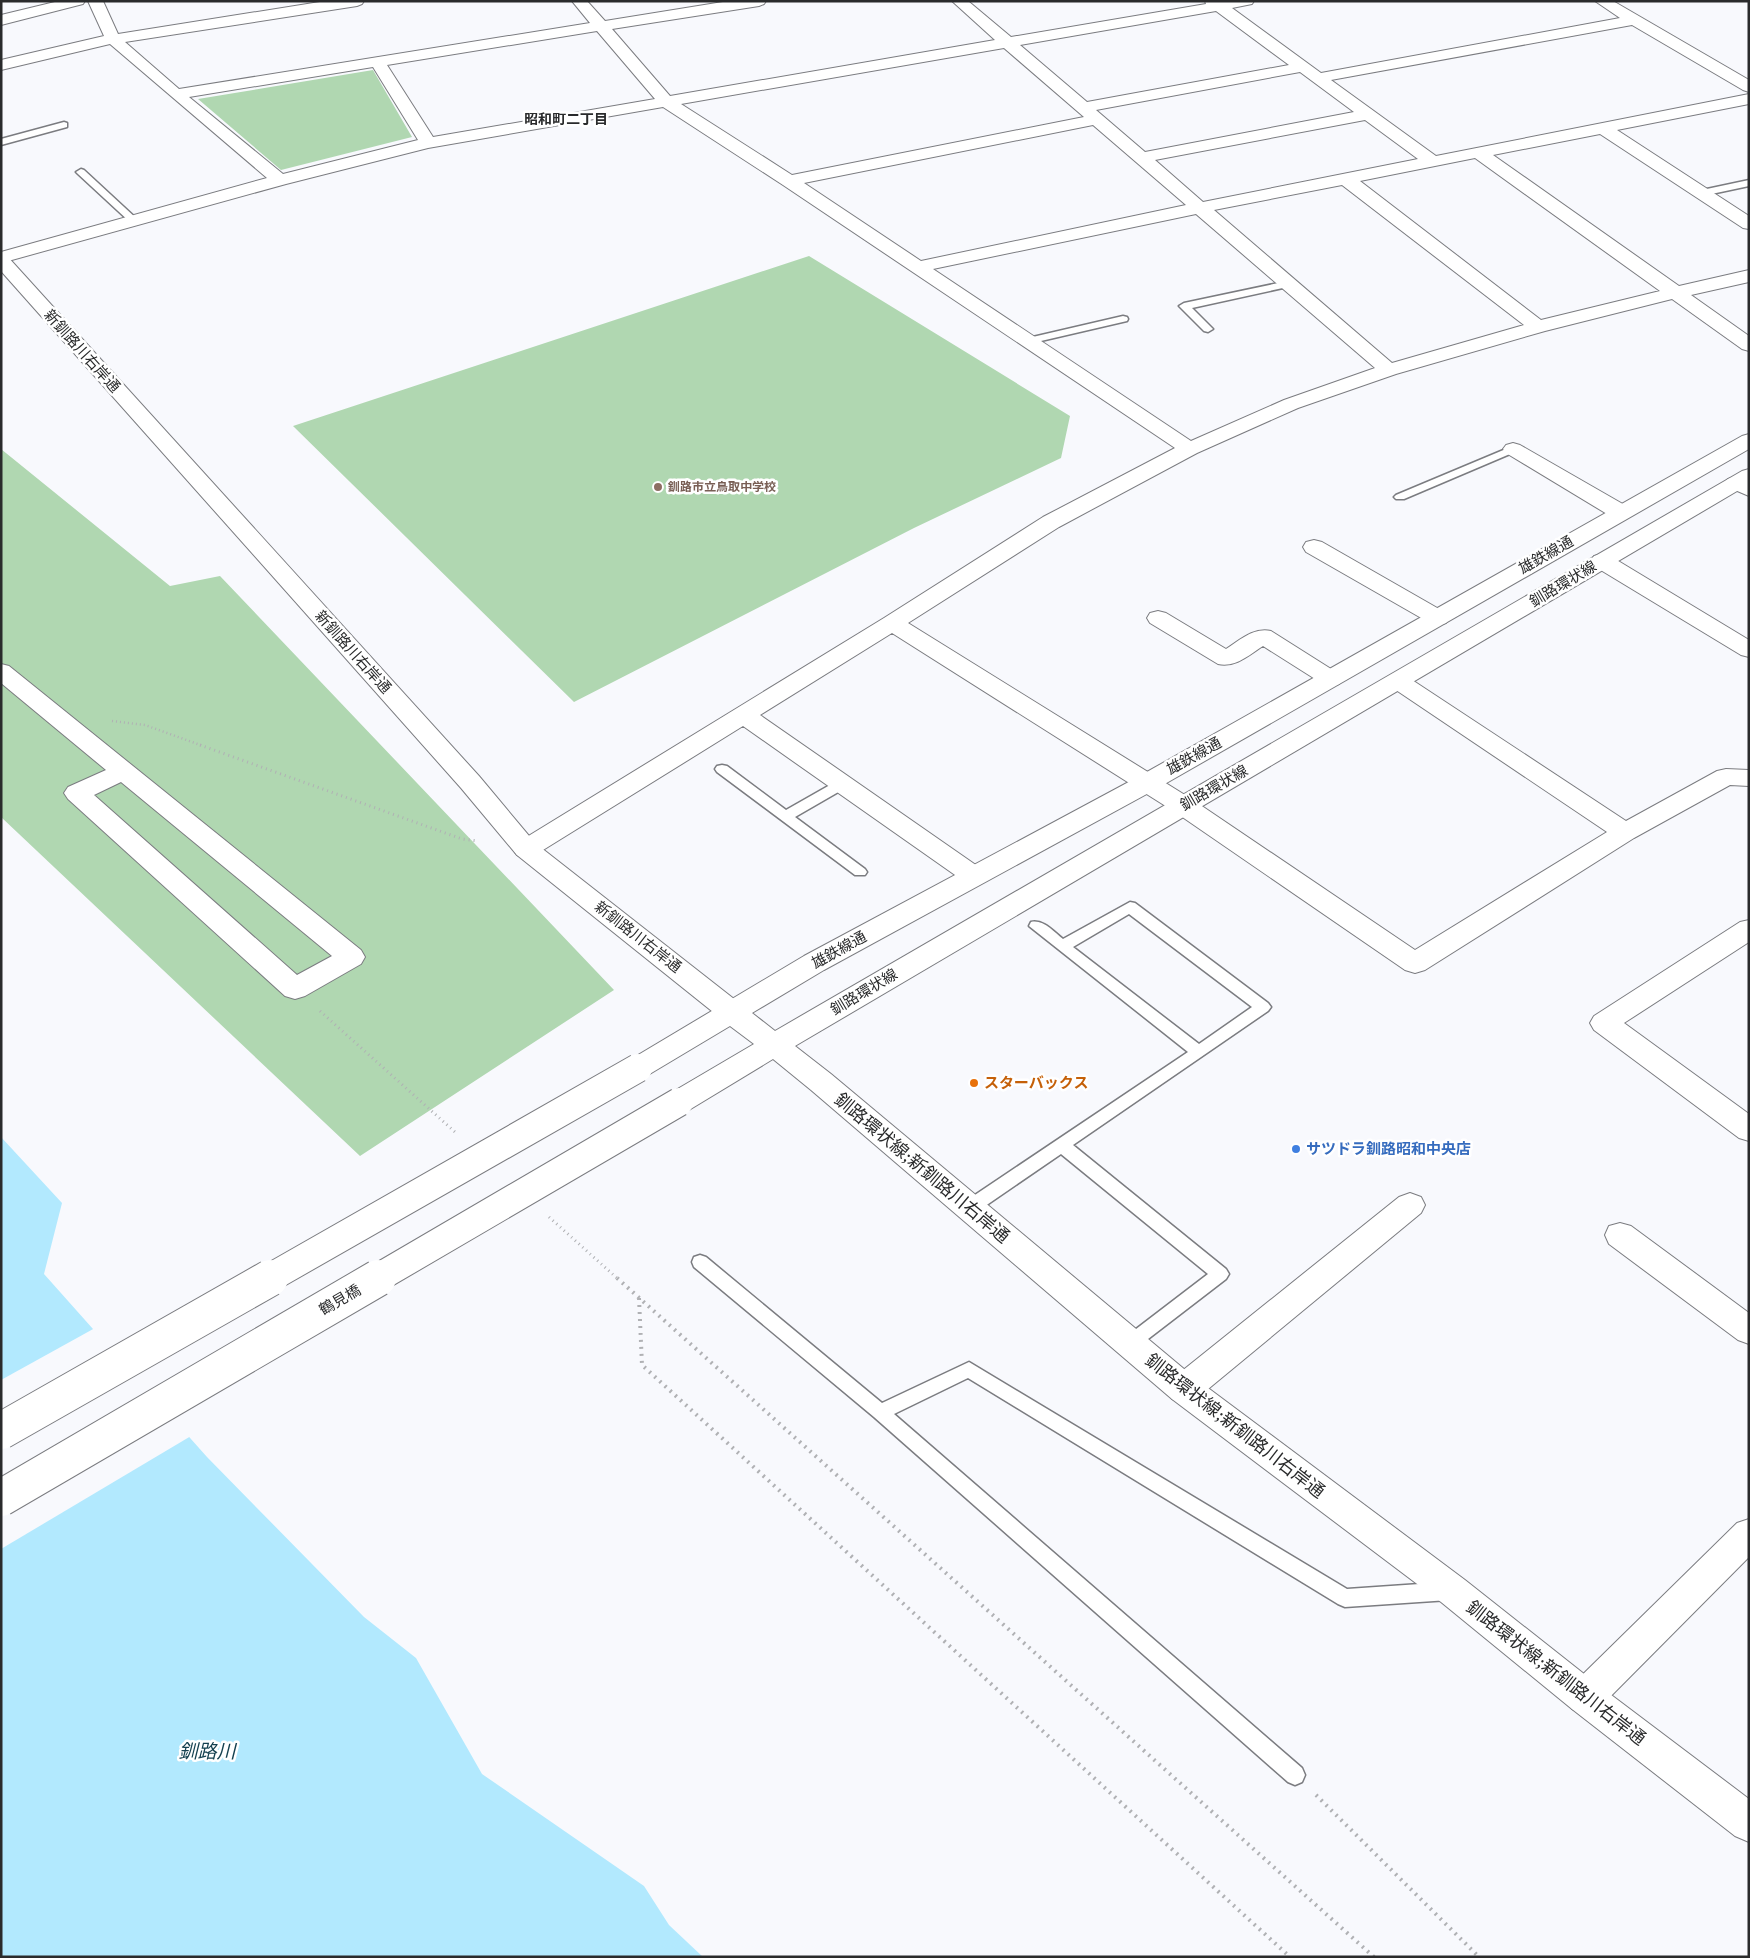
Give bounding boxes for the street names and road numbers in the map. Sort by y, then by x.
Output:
street label: 新釧路川右岸通 [40,305,125,396]
street label: 雄鉄線通 [1515,531,1576,578]
street label: 釧路環状線 [1526,556,1600,611]
street label: 新釧路川右岸通 [311,606,396,697]
street label: 雄鉄線通 [1163,733,1225,778]
street label: 釧路環状線 [1177,761,1251,815]
street label: 新釧路川右岸通 [591,897,686,976]
street label: 雄鉄線通 [808,927,870,972]
street label: 釧路環状線 [827,964,901,1019]
street label: 釧路環状線;新釧路川右岸通 [830,1088,1014,1248]
street label: 鶴見橋 [316,1280,364,1319]
street label: 釧路環状線;新釧路川右岸通 [1141,1349,1329,1503]
street label: 釧路環状線;新釧路川右岸通 [1462,1596,1650,1750]

